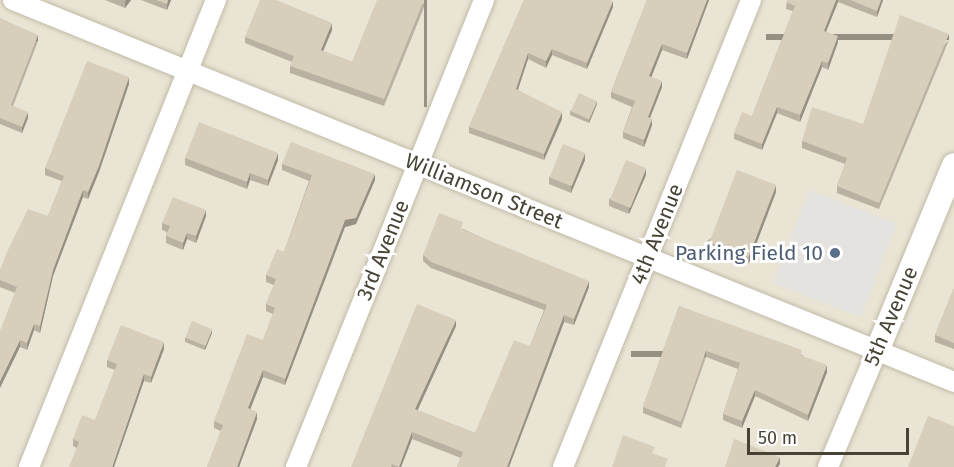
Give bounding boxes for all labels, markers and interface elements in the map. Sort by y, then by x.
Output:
street label: Williamson Street [401,148,567,234]
street label: 4th Avenue [625,180,689,288]
street label: 3rd Avenue [352,196,414,304]
place label: Parking Field 10 [675,240,823,266]
marker: Parking Field 10 [828,246,842,260]
street label: 5th Avenue [859,263,923,369]
scale bar [750,416,912,454]
text: 50 m [758,427,797,449]

